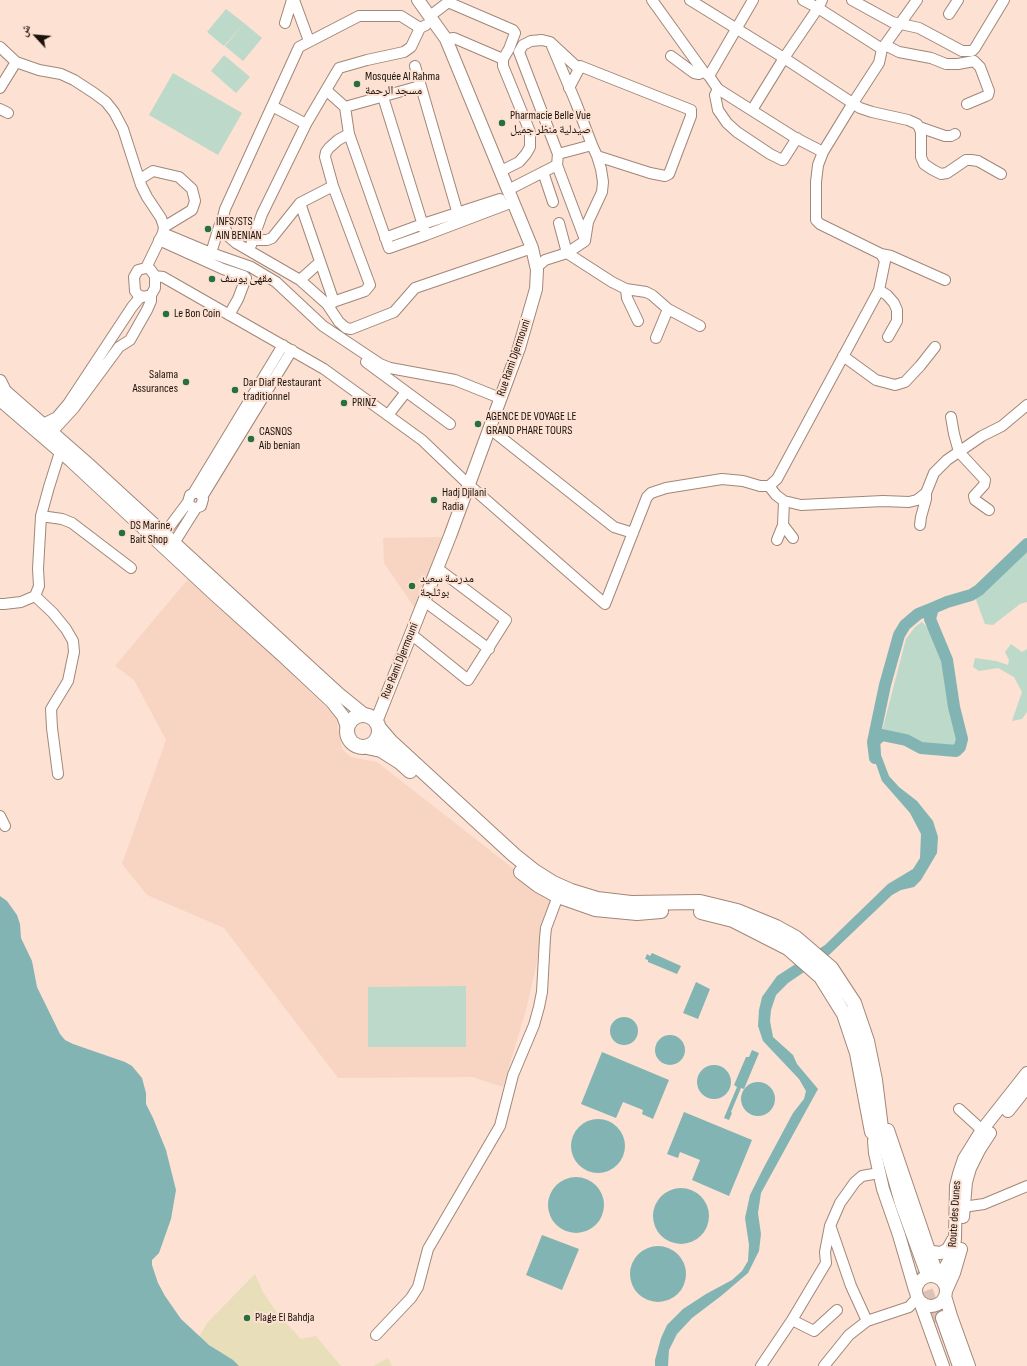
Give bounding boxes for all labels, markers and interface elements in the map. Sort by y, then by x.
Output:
north arrow [16,16,56,56]
text: ش [16,22,33,39]
place label: Mosquée Al Rahma مسجد الرحمة [365,70,440,98]
marker: Mosquée Al Rahma مسجد الرحمة [352,79,362,89]
place label: Pharmacie Belle Vue صيدلية منظر جميل [510,109,591,137]
marker: Pharmacie Belle Vue صيدلية منظر جميل [497,118,507,128]
place label: INFS/STS AIN BENIAN [216,215,262,243]
marker: INFS/STS AIN BENIAN [203,224,213,234]
place label: مقهى يوسف [220,272,272,286]
marker: مقهى يوسف [207,274,217,284]
place label: Le Bon Coin [174,307,220,321]
marker: Le Bon Coin [161,309,171,319]
street label: Rue Rami Djermouni [494,318,534,398]
place label: Salama Assurances [132,368,178,396]
place label: Dar Diaf Restaurant traditionnel [243,376,321,404]
marker: Salama Assurances [181,377,191,387]
marker: Dar Diaf Restaurant traditionnel [230,385,240,395]
place label: PRINZ [352,396,376,410]
marker: PRINZ [339,398,349,408]
place label: AGENCE DE VOYAGE LE GRAND PHARE TOURS [486,410,576,438]
marker: AGENCE DE VOYAGE LE GRAND PHARE TOURS [473,419,483,429]
place label: CASNOS Aib benian [259,425,300,453]
marker: CASNOS Aib benian [246,434,256,444]
place label: Hadj Djilani Radia [442,486,486,514]
marker: Hadj Djilani Radia [429,495,439,505]
place label: DS Marine, Bait Shop [130,519,173,547]
marker: DS Marine, Bait Shop [117,528,127,538]
place label: مدرسة سعيد بوثلجة [420,572,474,600]
marker: مدرسة سعيد بوثلجة [407,581,417,591]
street label: Rue Rami Djermouni [378,621,422,701]
street label: Route des Dunes [945,1180,965,1248]
place label: Plage El Bahdja [255,1311,314,1325]
marker: Plage El Bahdja [242,1313,252,1323]

